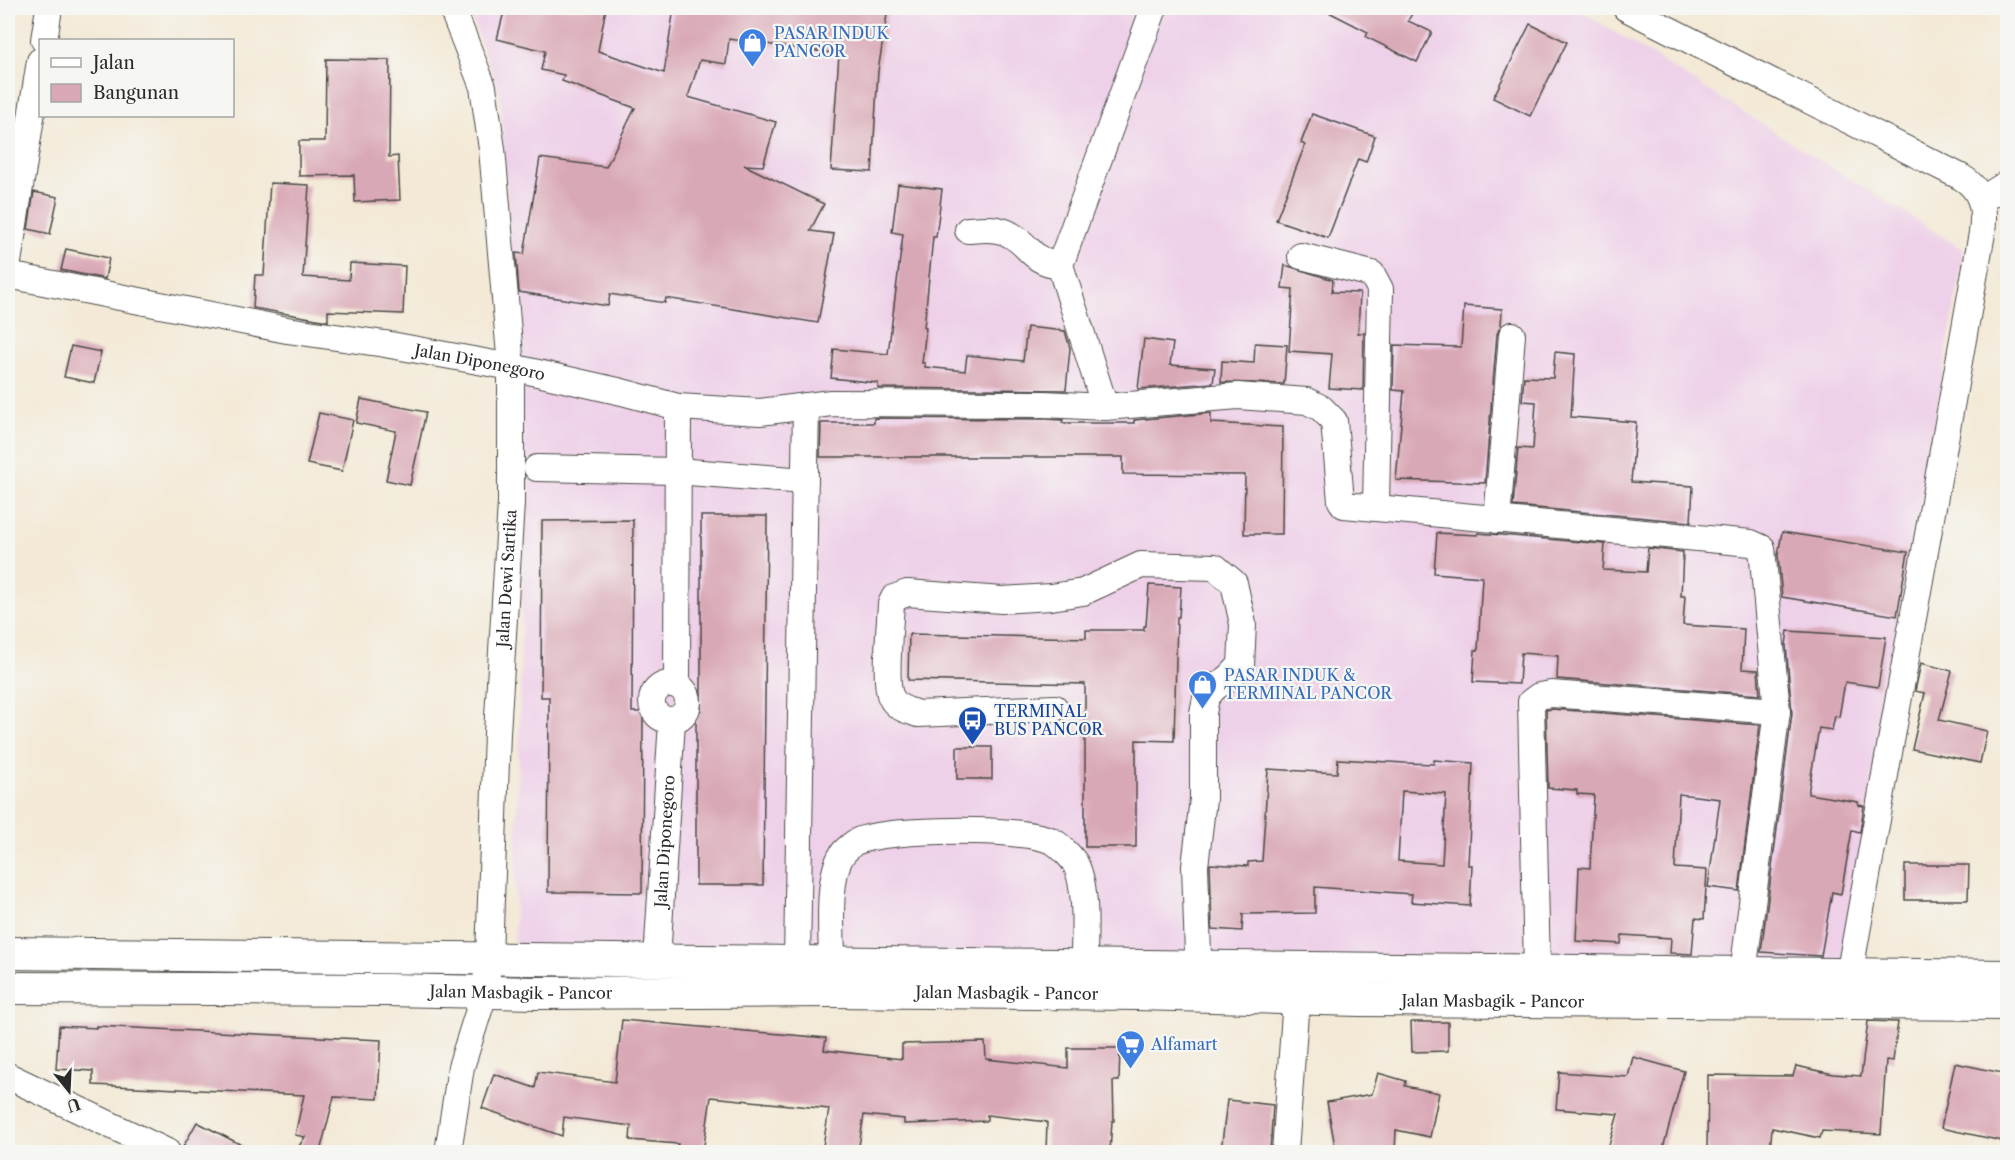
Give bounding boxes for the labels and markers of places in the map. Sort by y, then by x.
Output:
place label: PASAR INDUK PANCOR [774,23,889,61]
shop icon: PASAR INDUK PANCOR [737,26,769,68]
place label: PASAR INDUK & TERMINAL PANCOR [1224,665,1393,703]
shop icon: PASAR INDUK & TERMINAL PANCOR [1187,668,1219,710]
place label: TERMINAL BUS PANCOR [994,701,1104,739]
bus stop icon: TERMINAL BUS PANCOR [957,704,989,746]
supermarket icon: Alfamart [1114,1028,1146,1070]
place label: Alfamart [1150,1034,1218,1054]

